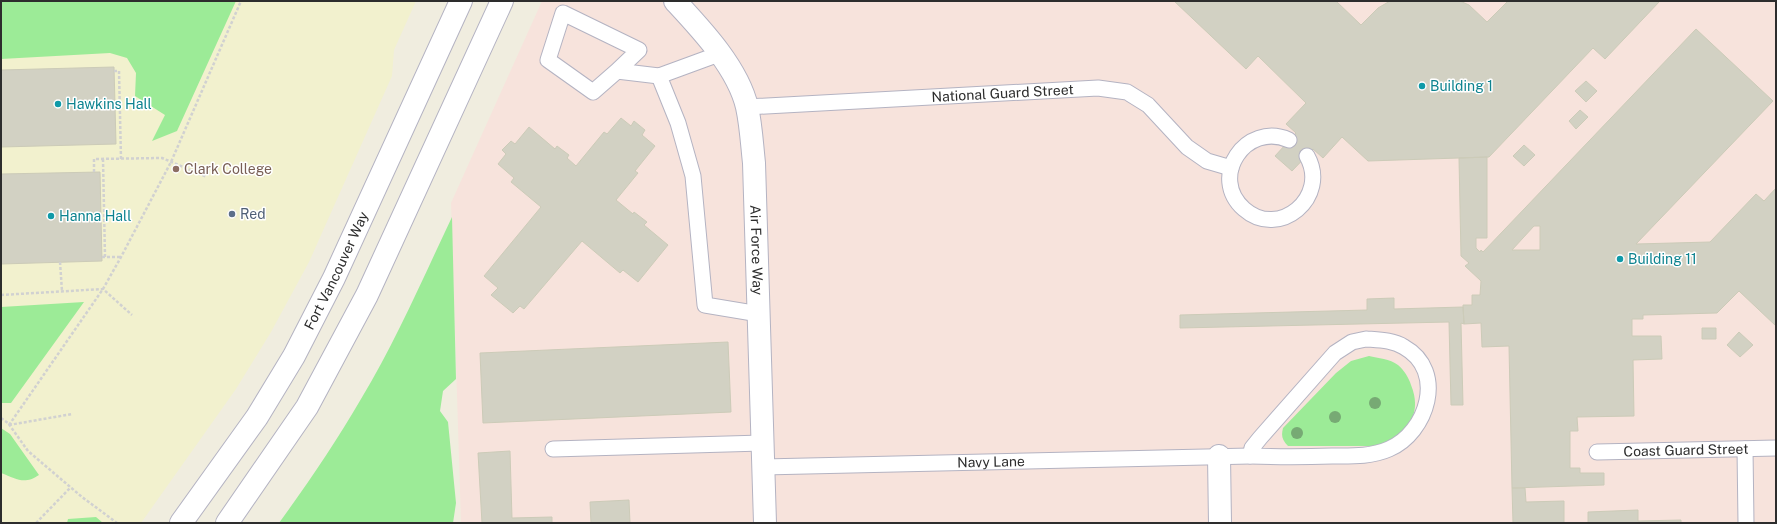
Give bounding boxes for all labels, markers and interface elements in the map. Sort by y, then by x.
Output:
place label: Building 1 [1430,78,1493,94]
street label: National Guard Street [931,81,1074,105]
marker: Building 1 [1417,81,1427,91]
place label: Hawkins Hall [66,96,152,112]
marker: Hawkins Hall [53,99,63,109]
place label: Clark College [184,161,272,177]
marker: Clark College [171,164,181,174]
street label: Air Force Way [747,205,766,296]
place label: Red [240,206,266,222]
place label: Hanna Hall [59,208,131,224]
marker: Red [227,209,237,219]
street label: Fort Vancouver Way [301,209,372,332]
marker: Hanna Hall [46,211,56,221]
place label: Building 11 [1628,251,1697,267]
marker: Building 11 [1615,254,1625,264]
street label: Coast Guard Street [1623,441,1749,459]
street label: Navy Lane [957,453,1025,471]

